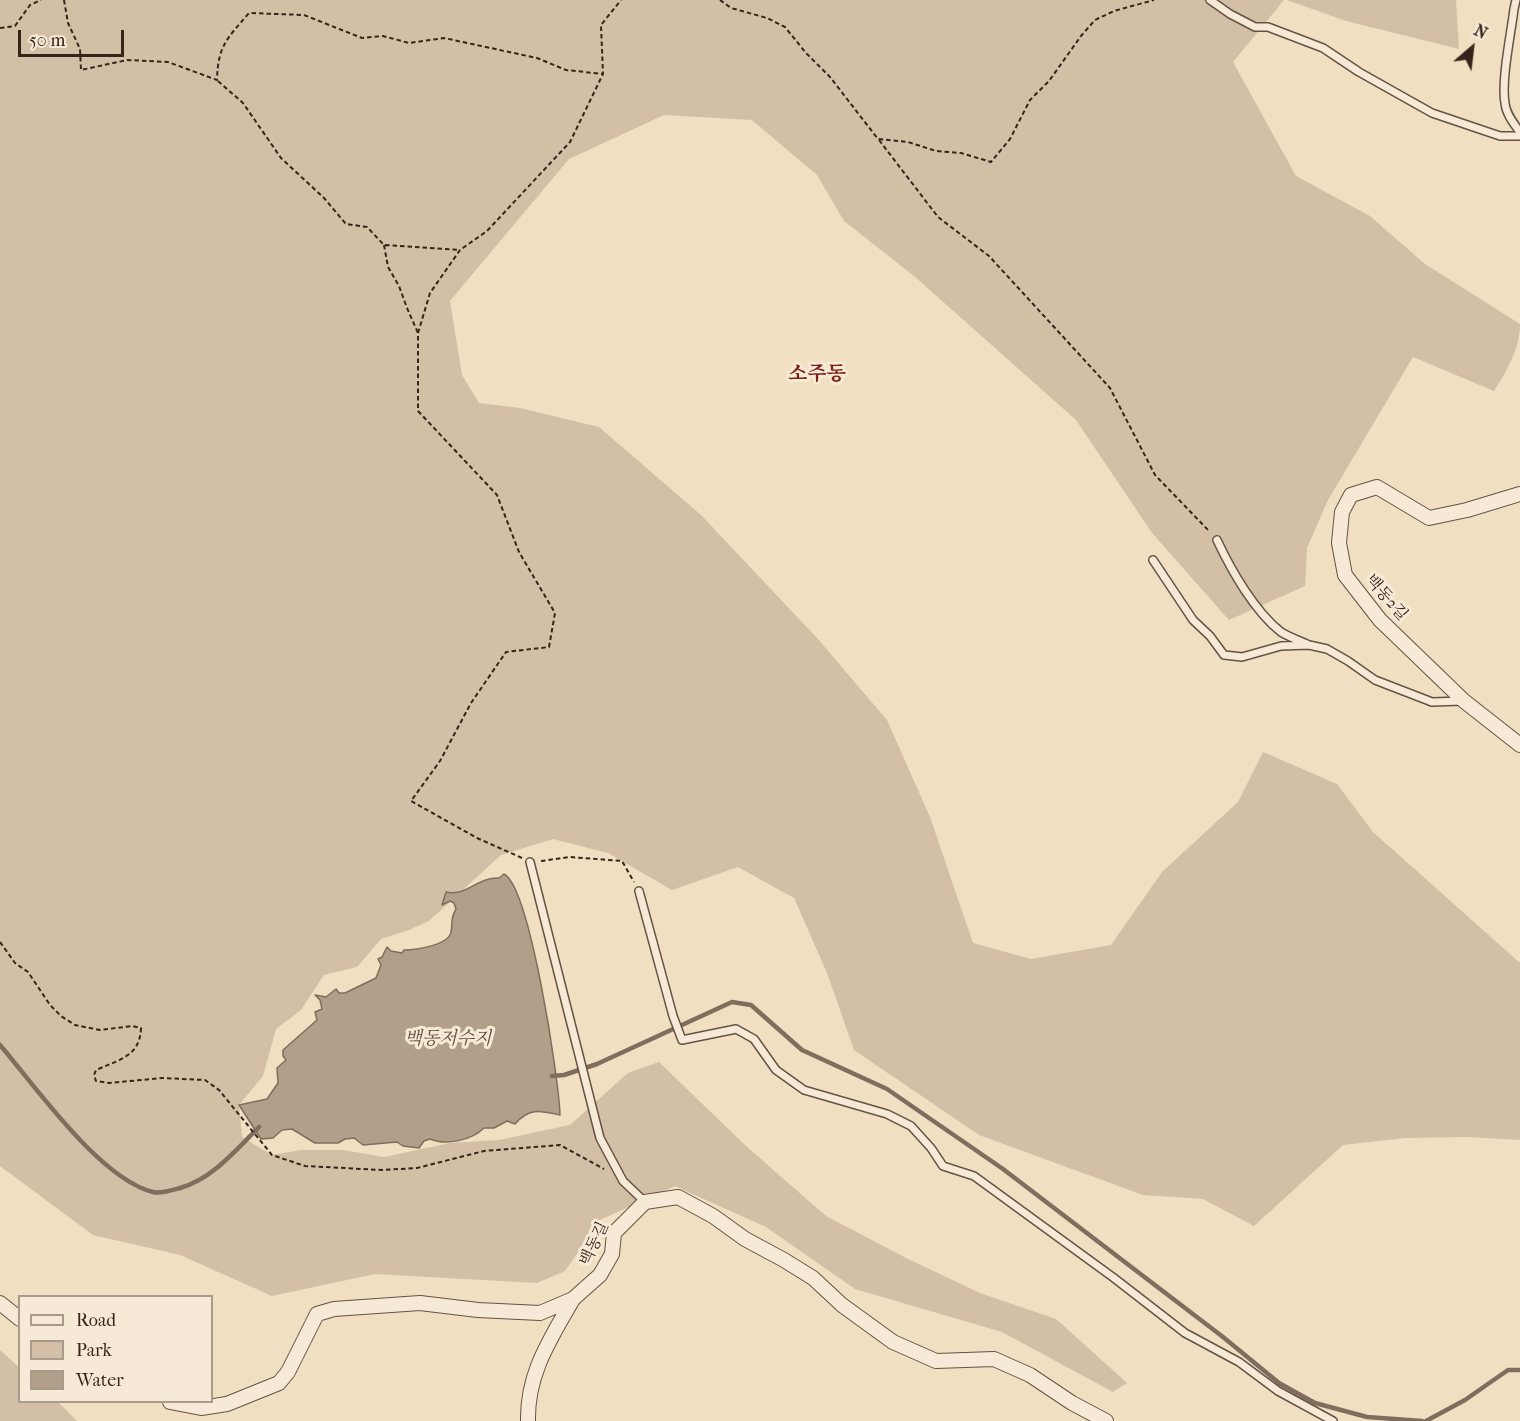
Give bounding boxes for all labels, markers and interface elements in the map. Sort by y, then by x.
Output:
scale bar [21,18,128,56]
north arrow [1442,18,1502,78]
text: N [1471,20,1490,43]
text: 50 m [29,30,65,51]
district label: 소주동 [788,363,846,387]
street label: 백동2길 [1361,571,1411,625]
water label: 백동저수지 [405,1029,491,1051]
street label: 백동길 [577,1219,613,1269]
legend [18,1295,213,1403]
text: Road [76,1310,116,1331]
text: Park [76,1340,112,1361]
text: Water [76,1370,124,1391]

